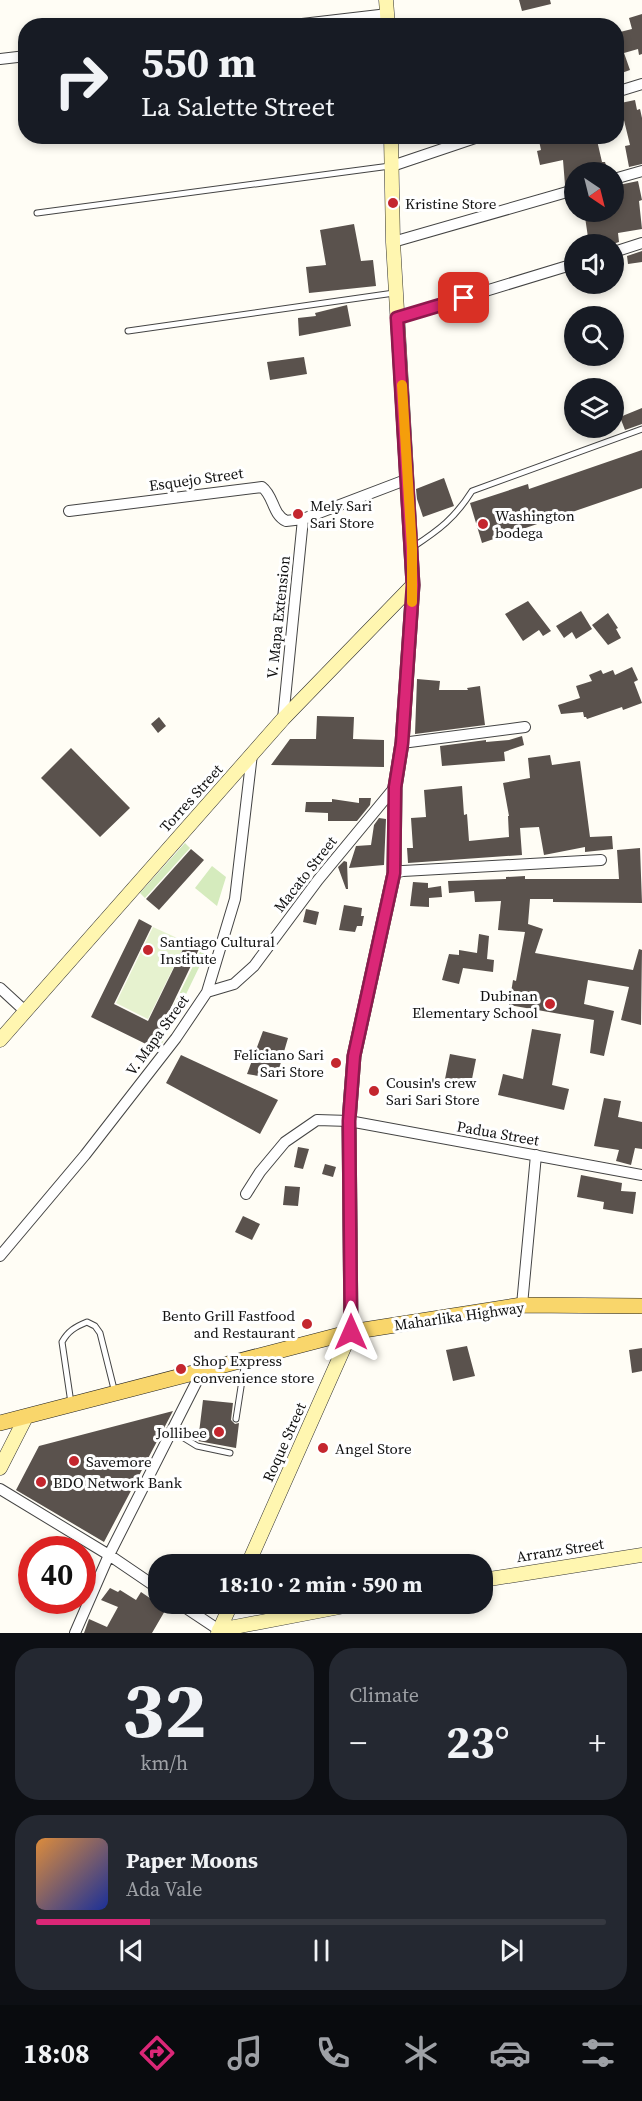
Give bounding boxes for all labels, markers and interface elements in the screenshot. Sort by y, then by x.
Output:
text: 550 m [141,33,256,91]
icon: right [42,42,120,120]
text: La Salette Street [141,88,334,125]
north arrow [564,162,624,222]
map controls [564,162,624,438]
place label: Kristine Store [405,193,497,214]
marker: Kristine Store [386,196,400,210]
button: sound [564,234,624,294]
pin [438,272,489,323]
icon: arrive [447,281,480,314]
button: search [564,306,624,366]
button: layers [564,378,624,438]
street label: Esquejo Street [148,462,245,496]
place label: Mely Sari Sari Store [310,495,374,533]
place label: Washington bodega [495,505,575,543]
marker: Mely Sari Sari Store [291,507,305,521]
marker: Washington bodega [476,517,490,531]
street label: V. Mapa Extension [261,555,295,679]
street label: Torres Street [155,759,227,837]
street label: Macato Street [269,832,341,916]
place label: Santiago Cultural Institute [160,931,275,969]
marker: Santiago Cultural Institute [141,943,155,957]
place label: Dubinan Elementary School [412,985,539,1023]
street label: V. Mapa Street [121,990,194,1080]
marker: Dubinan Elementary School [543,997,557,1011]
place label: Feliciano Sari Sari Store [233,1044,324,1082]
marker: Feliciano Sari Sari Store [329,1056,343,1070]
place label: Cousin's crew Sari Sari Store [386,1072,480,1110]
marker: Cousin's crew Sari Sari Store [367,1084,381,1098]
street label: Padua Street [455,1115,541,1151]
street label: Maharlika Highway [393,1296,526,1335]
position arrow [319,1300,383,1364]
place label: Bento Grill Fastfood and Restaurant [162,1305,295,1343]
marker: Bento Grill Fastfood and Restaurant [300,1317,314,1331]
place label: Shop Express convenience store [193,1350,315,1388]
marker: Shop Express convenience store [174,1362,188,1376]
street label: Roque Street [257,1399,311,1485]
place label: Jollibee [155,1422,207,1443]
marker: Jollibee [212,1425,226,1439]
place label: Angel Store [335,1438,412,1459]
marker: Angel Store [316,1441,330,1455]
place label: Savemore [86,1451,152,1472]
marker: Savemore [67,1454,81,1468]
place label: BDO Network Bank [53,1472,183,1493]
marker: BDO Network Bank [34,1475,48,1489]
street label: Arranz Street [515,1533,605,1567]
speed limit sign: 40 [18,1536,96,1614]
text: 18:10 · 2 min · 590 m [219,1569,422,1599]
text: 32 [122,1656,207,1763]
text: Climate [350,1681,419,1709]
text: 23° [446,1711,510,1773]
text: − [350,1720,367,1765]
text: + [588,1720,606,1765]
text: km/h [140,1749,188,1777]
text: Paper Moons [126,1845,258,1875]
text: Ada Vale [126,1875,202,1903]
icon: previous [115,1934,148,1967]
icon: pause [305,1934,338,1967]
icon: next [495,1934,528,1967]
icon: directions [136,2032,178,2074]
icon: music [224,2032,266,2074]
icon: phone [312,2032,354,2074]
icon: climate [400,2032,442,2074]
icon: car [489,2032,531,2074]
icon: filters [577,2032,619,2074]
text: 18:08 [23,2035,90,2072]

